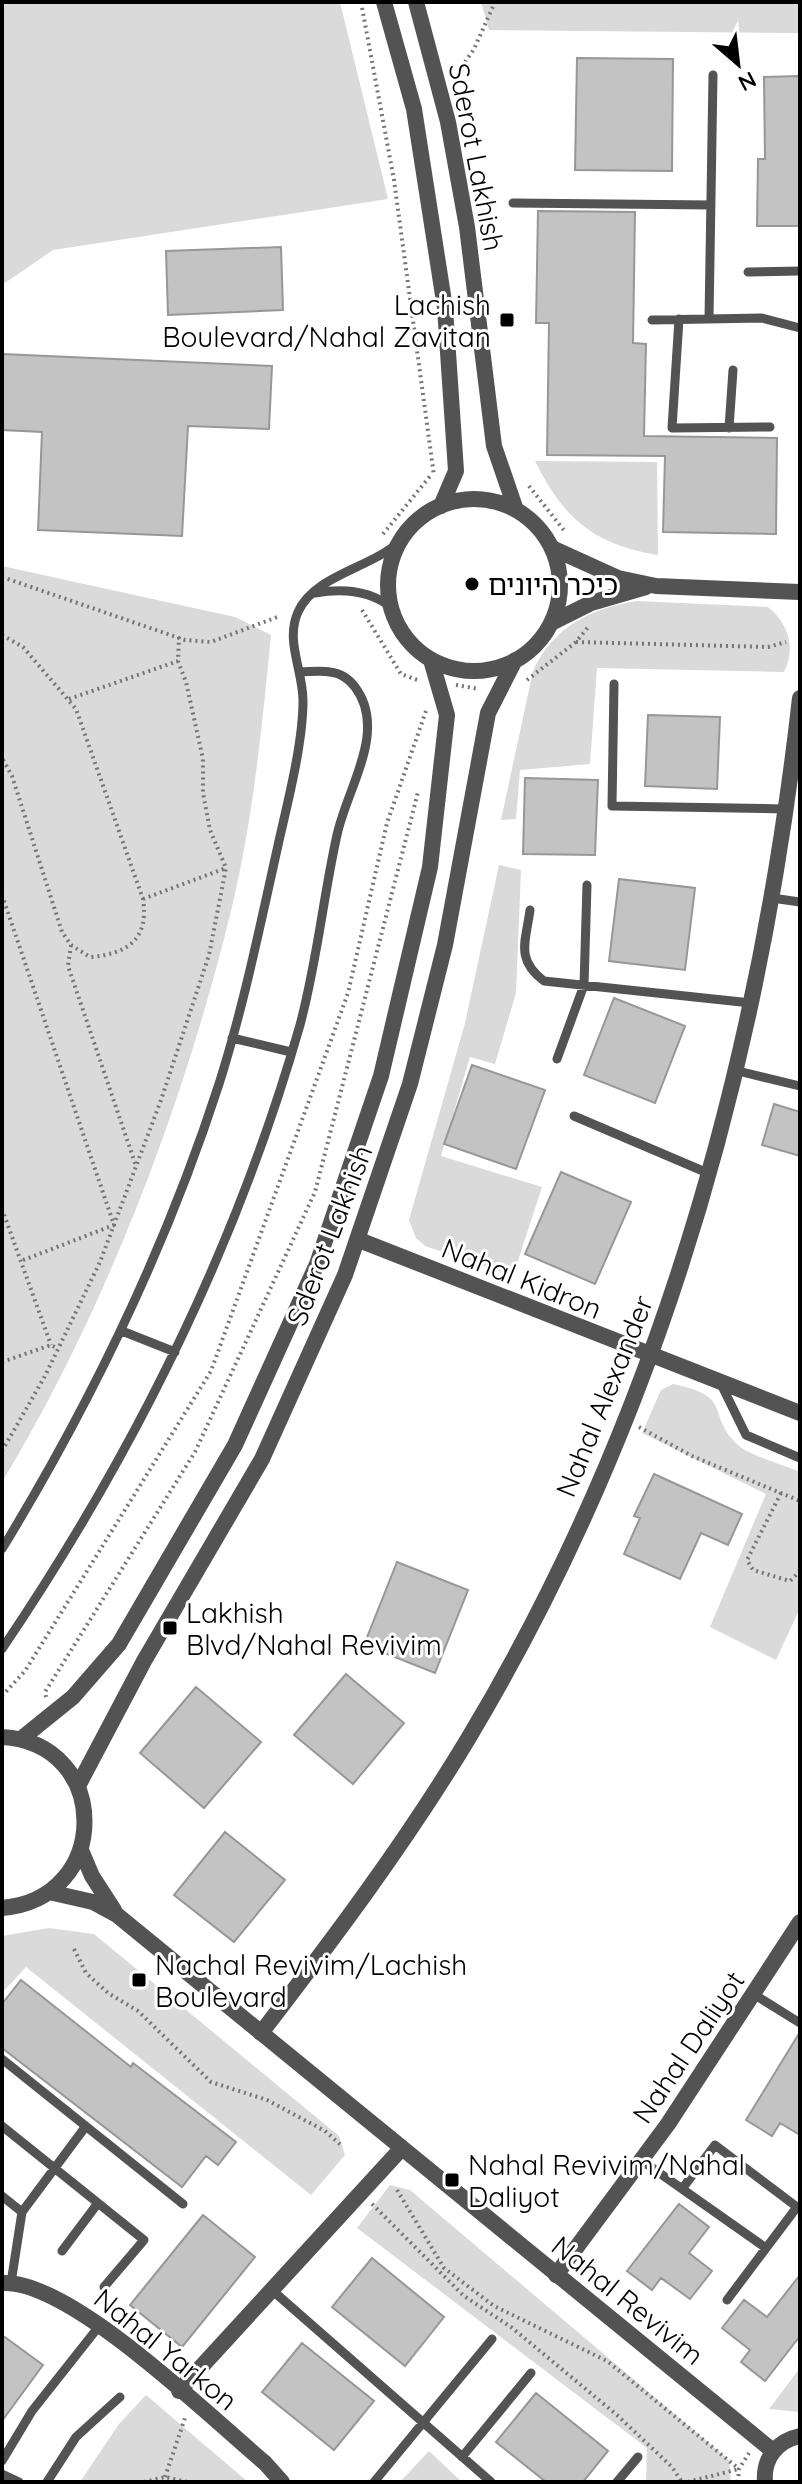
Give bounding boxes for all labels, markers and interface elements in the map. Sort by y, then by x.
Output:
north arrow [698,24,778,104]
street label: Sderot Lakhish [442,60,512,254]
text: N [734,66,761,98]
place label: Lachish Boulevard/Nahal Zavitan [162,287,491,354]
marker: Lachish Boulevard/Nahal Zavitan [498,311,516,329]
place label: כיכר היונים [488,567,618,602]
marker: כיכר היונים [463,575,481,593]
street label: Sderot Lakhish [279,1140,379,1330]
street label: Nahal Kidron [437,1230,607,1326]
street label: Nahal Alexander [548,1290,660,1502]
place label: Lakhish Blvd/Nahal Revivim [186,1595,442,1662]
marker: Lakhish Blvd/Nahal Revivim [161,1619,179,1637]
place label: Nachal Revivim/Lachish Boulevard [155,1947,467,2014]
street label: Nahal Daliyot [624,1964,752,2130]
marker: Nachal Revivim/Lachish Boulevard [130,1971,148,1989]
place label: Nahal Revivim/Nahal Daliyot [468,2147,745,2214]
marker: Nahal Revivim/Nahal Daliyot [443,2171,461,2189]
street label: Nahal Revivim [545,2228,711,2372]
street label: Nahal Yarkon [87,2281,245,2417]

